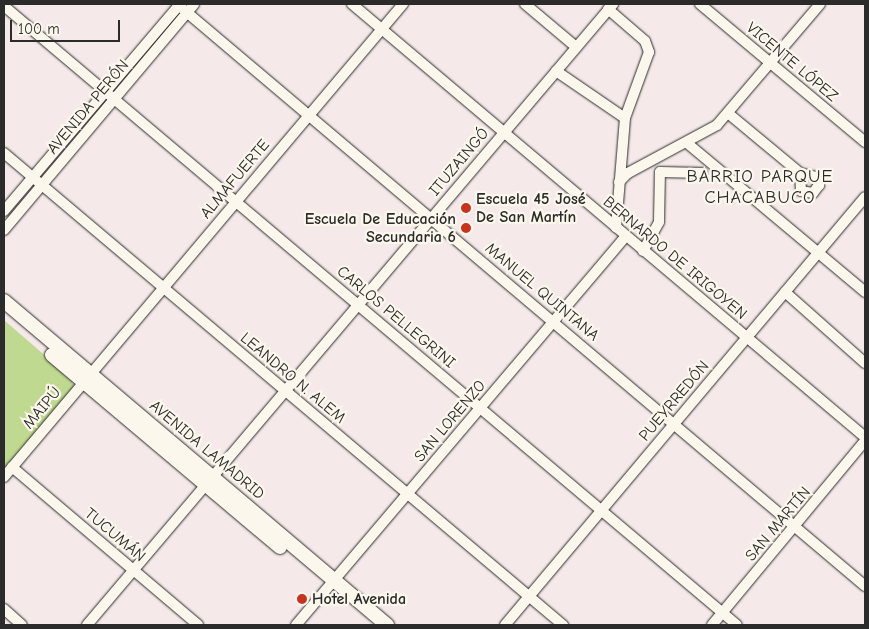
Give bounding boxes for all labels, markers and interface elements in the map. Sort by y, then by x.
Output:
scale bar [12,10,122,42]
street label: VICENTE LÓPEZ [742,18,842,106]
text: 100 m [18,20,60,38]
street label: AVENIDA PERÓN [43,56,133,158]
street label: ITUZAINGÓ [425,124,493,200]
street label: ALMAFUERTE [196,135,274,223]
district label: BARRIO PARQUE CHACABUCO [685,167,835,210]
place label: Escuela 45 José De San Martín [476,189,586,227]
street label: BERNARDO DE IRIGOYEN [599,192,751,324]
marker: Escuela 45 José De San Martín [460,202,472,214]
place label: Escuela De Educación Secundaria 6 [305,209,456,247]
marker: Escuela De Educación Secundaria 6 [460,222,472,234]
street label: MANUEL QUINTANA [481,239,603,345]
street label: CARLOS PELLEGRINI [333,262,459,372]
street label: LEANDRO N. ALEM [237,328,349,428]
street label: PUEYRREDÓN [635,357,713,445]
street label: SAN LORENZO [410,376,490,466]
street label: MAIPÚ [19,383,65,433]
street label: AVENIDA LAMADRID [146,396,268,504]
street label: SAN MARTÍN [741,483,815,565]
street label: TUCUMÁN [81,504,149,566]
place label: Hotel Avenida [312,589,406,609]
marker: Hotel Avenida [296,593,308,605]

